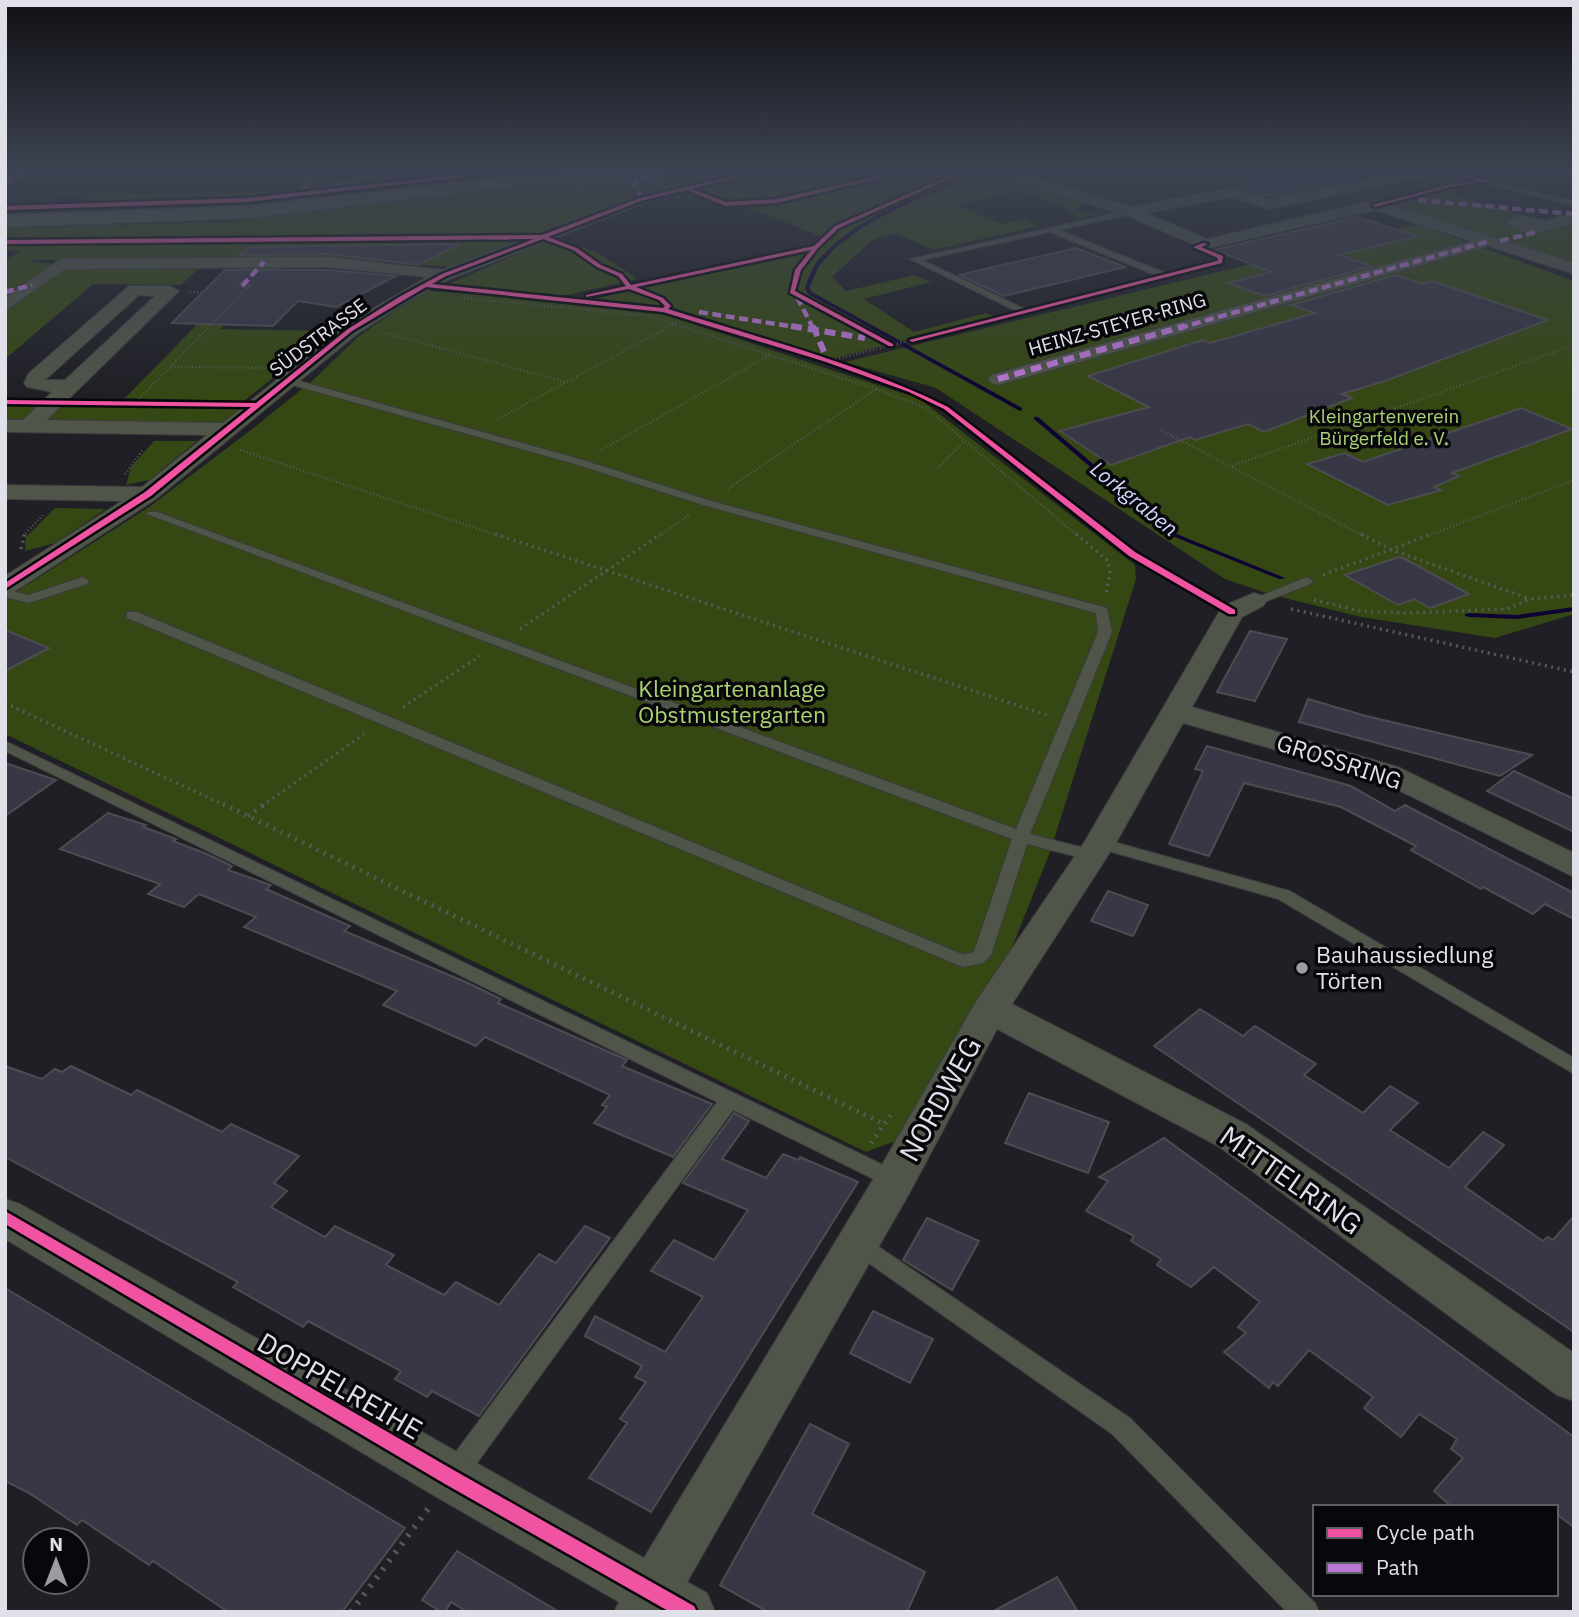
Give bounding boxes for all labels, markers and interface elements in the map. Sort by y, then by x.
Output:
street label: HEINZ-STEYER-RING [1025,287,1209,361]
street label: SÜDSTRASSE [265,293,371,381]
park label: Kleingartenverein Bürgerfeld e. V. [1309,404,1459,450]
water label: Lorkgraben [1085,454,1184,542]
park label: Kleingartenanlage Obstmustergarten [638,673,826,729]
street label: GROSSRING [1273,727,1405,795]
place label: Bauhaussiedlung Törten [1316,939,1493,995]
marker: Bauhaussiedlung Törten [1294,960,1310,976]
street label: NORDWEG [890,1030,989,1168]
street label: MITTELRING [1213,1117,1370,1242]
street label: DOPPELREIHE [251,1323,429,1448]
legend [1313,1505,1558,1596]
text: Cycle path [1376,1518,1475,1546]
north arrow [21,1526,91,1596]
text: N [49,1532,63,1556]
text: Path [1376,1553,1419,1581]

